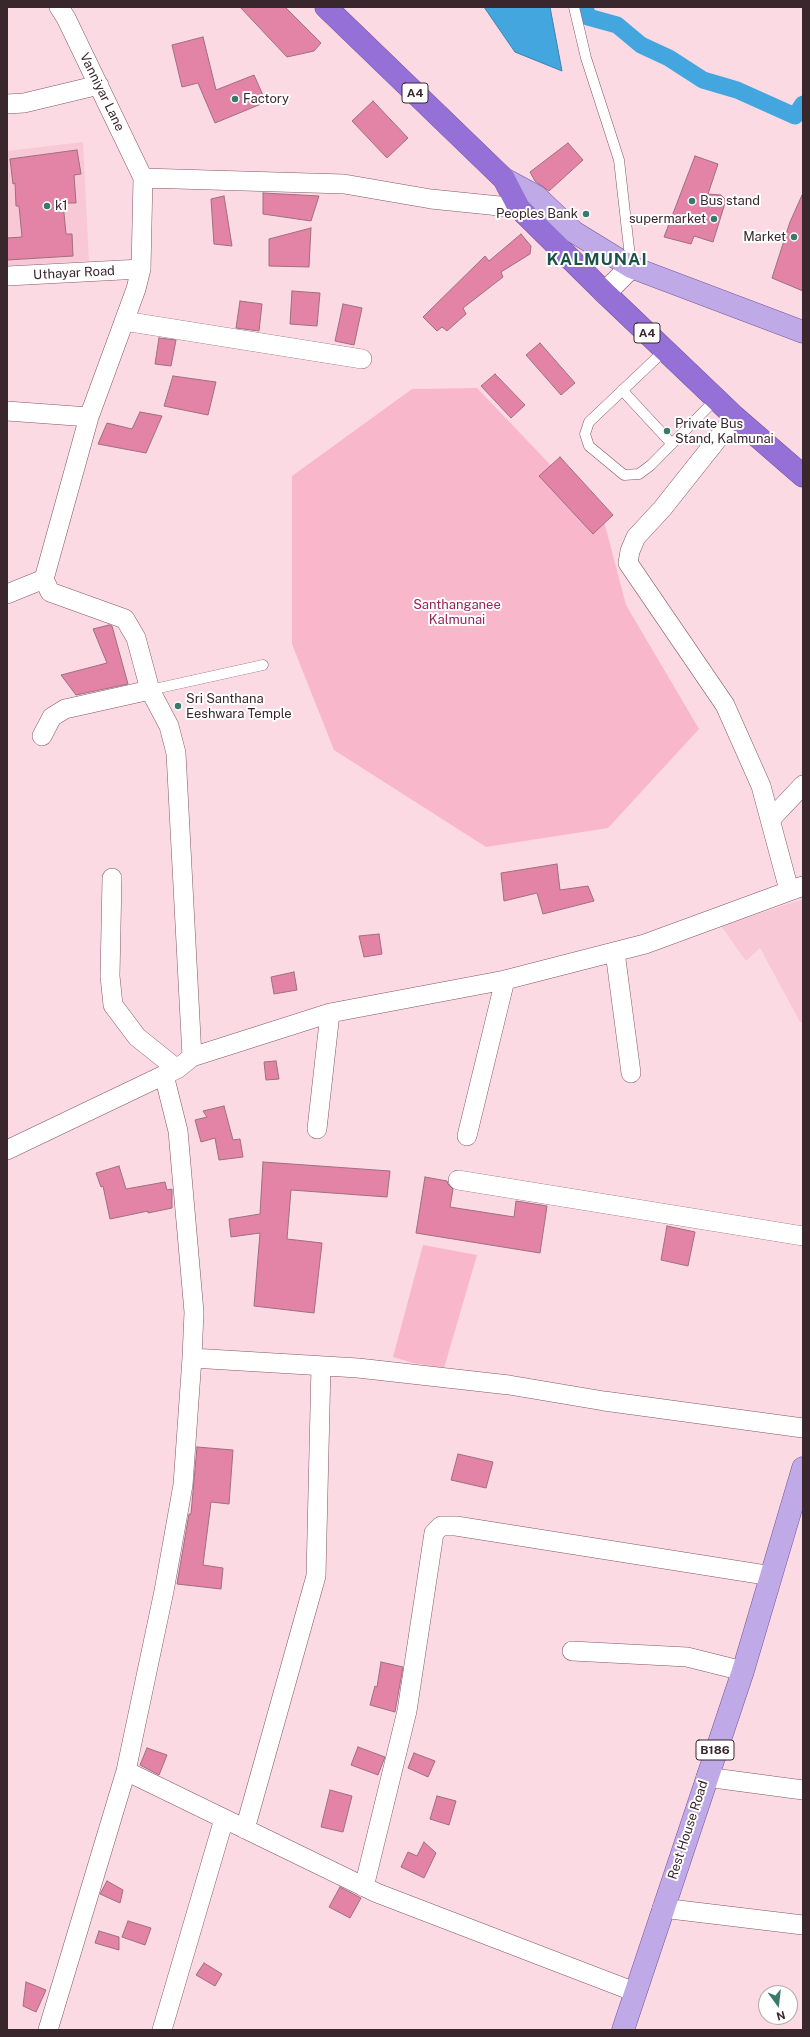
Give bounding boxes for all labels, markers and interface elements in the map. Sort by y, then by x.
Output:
street label: Vanniyar Lane [76,50,128,134]
road number: A4 [402,83,428,103]
place label: Factory [243,91,289,107]
marker: Factory [230,94,240,104]
place label: Bus stand [700,193,760,209]
marker: Bus stand [687,196,697,206]
place label: k1 [55,198,68,214]
marker: k1 [42,201,52,211]
place label: Peoples Bank [496,206,578,222]
marker: Peoples Bank [581,209,591,219]
place label: supermarket [629,211,706,227]
marker: supermarket [709,214,719,224]
place label: Market [743,229,786,245]
marker: Market [789,232,799,242]
district label: KALMUNAI [546,250,648,270]
street label: Uthayar Road [33,263,115,283]
road number: A4 [634,323,660,343]
place label: Private Bus Stand, Kalmunai [675,416,774,447]
marker: Private Bus Stand, Kalmunai [662,426,672,436]
park label: Santhanganee Kalmunai [413,597,501,628]
place label: Sri Santhana Eeshwara Temple [186,691,292,722]
marker: Sri Santhana Eeshwara Temple [173,701,183,711]
road number: B186 [696,1740,734,1760]
street label: Rest House Road [665,1779,711,1881]
north arrow [758,1985,798,2025]
text: N [775,2009,787,2023]

